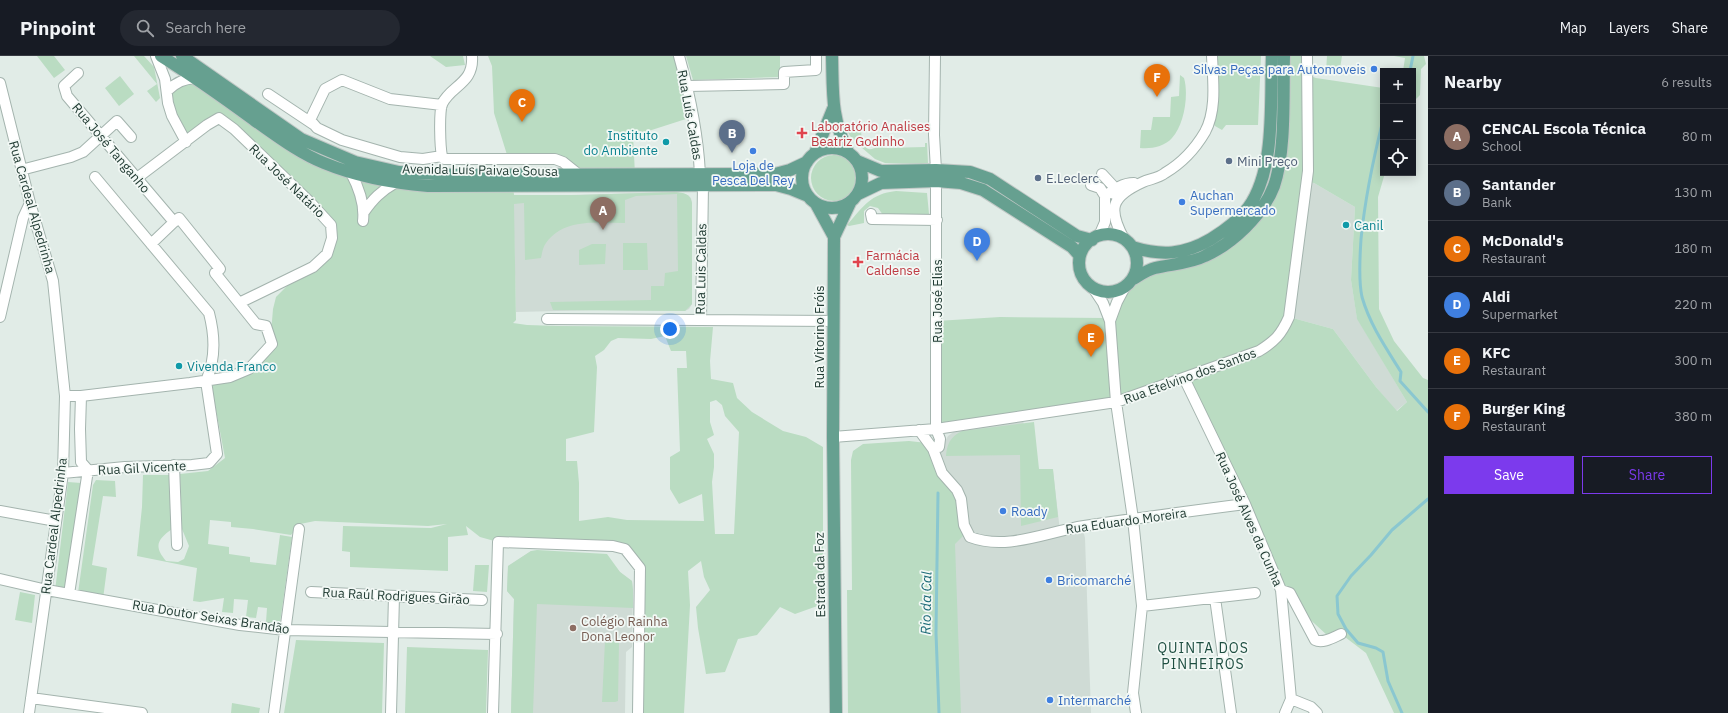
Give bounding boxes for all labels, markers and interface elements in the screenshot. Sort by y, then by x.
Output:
search box [120,10,400,46]
text: Pinpoint [20,16,96,40]
icon: search [134,17,156,39]
text: Search here [166,18,246,37]
text: Map [1560,19,1587,37]
text: Layers [1609,19,1650,37]
text: Share [1672,19,1708,37]
place label: Silvas Peças para Automoveis [1193,61,1366,78]
pin: F [1144,64,1170,97]
marker: Silvas Peças para Automoveis [1369,64,1379,74]
street label: Rua Luís Caldas [674,68,706,162]
map controls [1380,68,1416,176]
button: + [1380,68,1416,104]
text: Nearby [1444,71,1502,93]
text: 6 results [1661,74,1712,91]
pin: C [509,89,535,122]
street label: Rua José Tanganho [68,99,154,197]
button: − [1380,104,1416,140]
place label: Laboratório Analises Beatriz Godinho [811,118,930,150]
text: CENCAL Escola Técnica [1482,119,1646,138]
pin: B [719,120,745,153]
place label: Instituto do Ambiente [583,127,658,159]
marker: Laboratório Analises Beatriz Godinho [796,127,808,139]
text: A [1453,128,1461,145]
text: 80 m [1682,128,1712,145]
marker: Instituto do Ambiente [661,137,671,147]
text: School [1482,138,1522,155]
street label: Rua Cardeal Alpedrinha [5,139,59,275]
street label: Rua José Natário [245,140,329,222]
button: locate [1380,140,1416,176]
marker: Loja de Pesca Del Rey [748,146,758,156]
place label: Mini Preço [1237,153,1298,170]
marker: Mini Preço [1224,156,1234,166]
place label: Loja de Pesca Del Rey [712,157,794,189]
street label: Avenida Luís Paiva e Sousa [402,160,558,180]
place label: E.Leclerc [1046,170,1100,187]
marker: E.Leclerc [1033,173,1043,183]
text: Santander [1482,175,1556,194]
text: B [1453,184,1461,201]
text: 130 m [1674,184,1712,201]
place label: Auchan Supermercado [1190,187,1276,219]
text: Bank [1482,194,1512,211]
pin: A [590,197,616,230]
marker: Auchan Supermercado [1177,197,1187,207]
place label: Canil [1354,217,1384,234]
marker: Canil [1341,220,1351,230]
street label: Rua Luis Caldas [692,223,710,315]
pin: D [964,228,990,261]
text: McDonald's [1482,231,1564,250]
text: C [1453,240,1461,257]
text: 180 m [1674,240,1712,257]
place label: Farmácia Caldense [866,247,920,279]
text: Restaurant [1482,250,1546,267]
marker: Farmácia Caldense [853,257,863,267]
street label: Rua José Elias [929,259,946,343]
street label: Rua Vitorino Fróis [811,286,828,389]
text: Aldi [1482,287,1510,306]
text: D [1452,296,1462,313]
text: 220 m [1674,296,1712,313]
text: Supermarket [1482,306,1558,323]
your location [660,319,680,339]
pin: E [1078,324,1104,357]
text: KFC [1482,343,1511,362]
street label: Rua Etelvino dos Santos [1121,344,1259,408]
text: E [1453,352,1461,369]
text: 300 m [1674,352,1712,369]
place label: Vivenda Franco [187,358,276,375]
marker: Vivenda Franco [174,361,184,371]
text: Restaurant [1482,362,1546,379]
text: Burger King [1482,399,1565,418]
text: F [1453,408,1461,425]
text: 380 m [1674,408,1712,425]
text: Restaurant [1482,418,1546,435]
street label: Rua José Alves da Cunha [1212,449,1286,589]
button: Save [1444,456,1574,494]
button: Share [1582,456,1712,494]
street label: Rua Cardeal Alpedrinha [37,457,71,595]
street label: Rua Gil Vicente [97,457,187,479]
place label: Roady [1011,503,1048,520]
street label: Rua Eduardo Moreira [1064,504,1188,538]
marker: Roady [998,506,1008,516]
street label: Estrada da Foz [811,532,829,618]
water label: Rio da Cal [916,571,936,635]
place label: Bricomarché [1057,572,1131,589]
marker: Bricomarché [1044,575,1054,585]
street label: Rua Raúl Rodrigues Girão [322,584,470,608]
street label: Rua Doutor Seixas Brandão [131,596,291,638]
place label: Colégio Rainha Dona Leonor [581,613,668,645]
marker: Colégio Rainha Dona Leonor [568,623,578,633]
district label: QUINTA DOS PINHEIROS [1157,639,1249,673]
place label: Intermarché [1058,692,1131,709]
marker: Intermarché [1045,695,1055,705]

